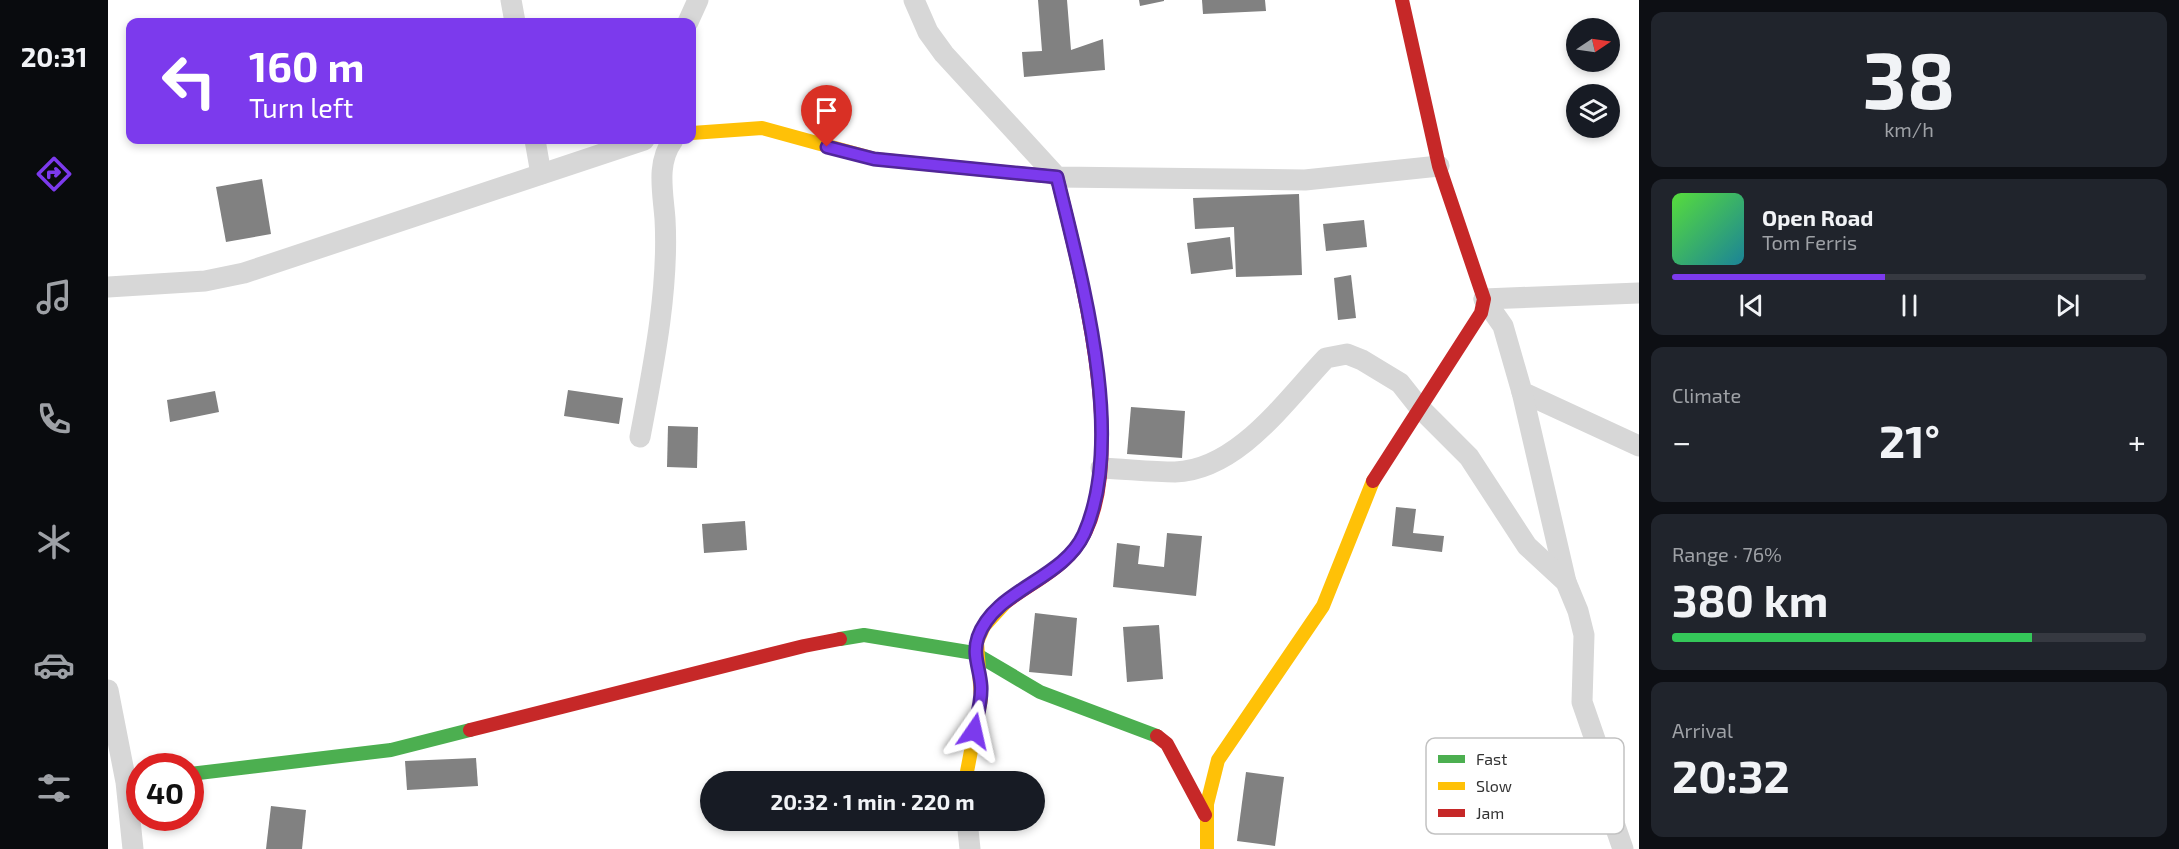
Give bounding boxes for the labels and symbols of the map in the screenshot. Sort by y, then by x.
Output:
north arrow [1566,18,1620,72]
pin [801,85,852,147]
position arrow [942,699,1006,763]
legend [1426,738,1624,834]
text: Fast [1476,749,1507,768]
speed limit sign: 40 [126,753,204,831]
text: Slow [1476,776,1512,795]
text: Jam [1476,803,1504,822]

